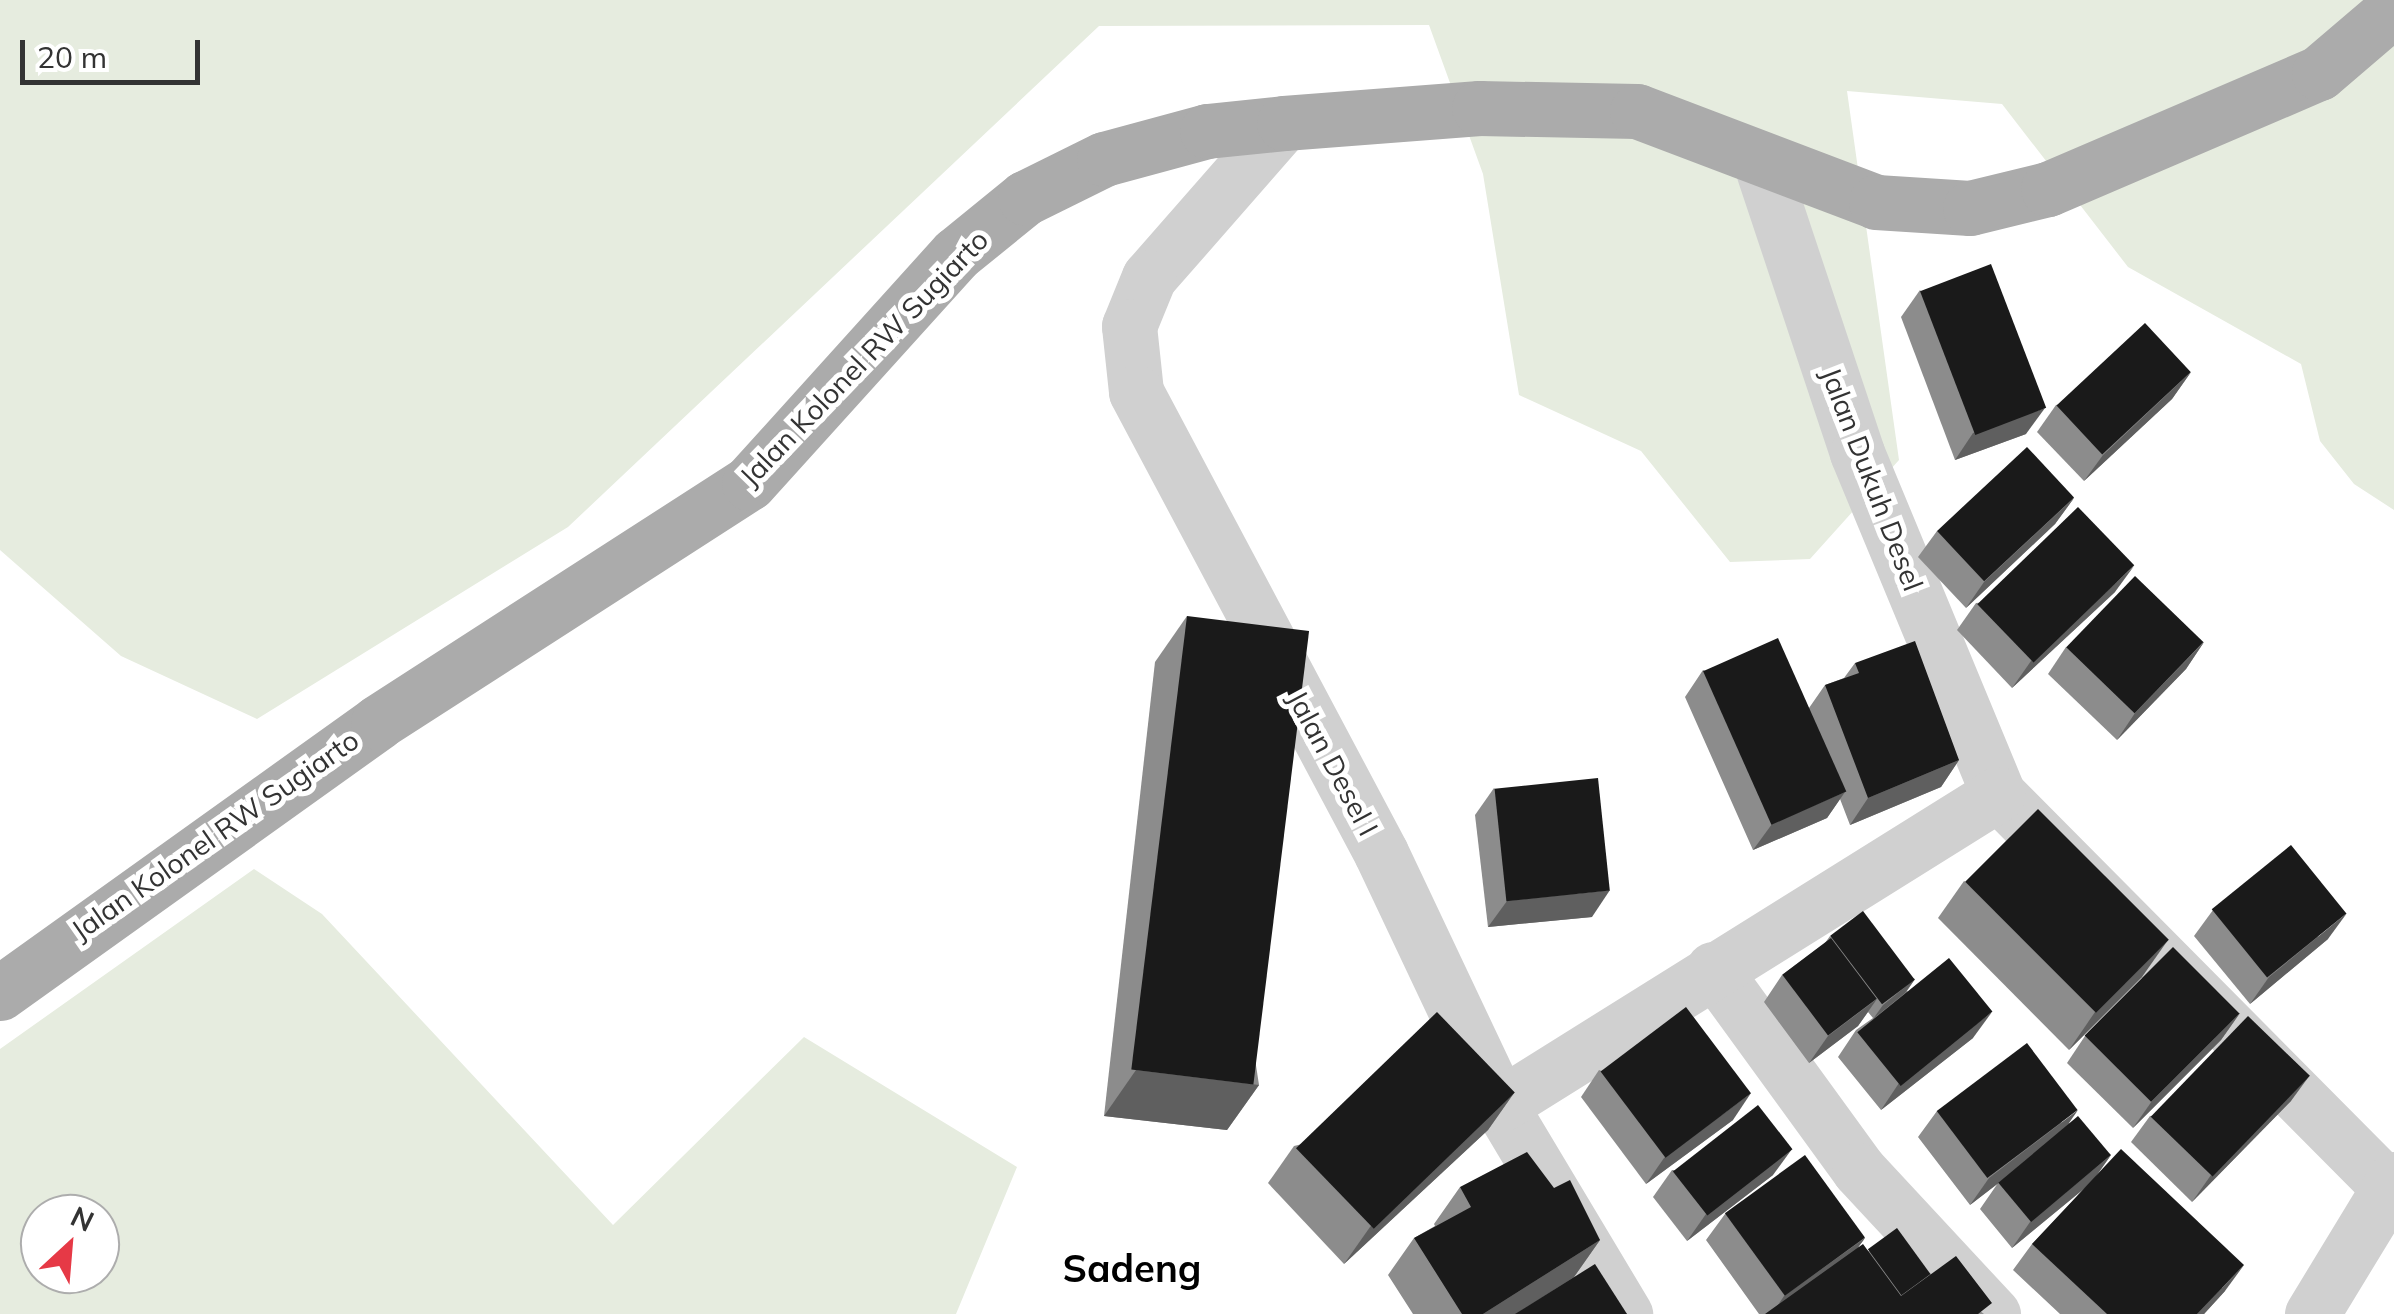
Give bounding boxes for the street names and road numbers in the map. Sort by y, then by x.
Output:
street label: Jalan Kolonel RW Sugiarto [733,223,995,493]
street label: Jalan Dukuh Desel [1814,363,1930,595]
street label: Jalan Desel I [1281,685,1385,841]
street label: Jalan Kolonel RW Sugiarto [65,723,365,947]

